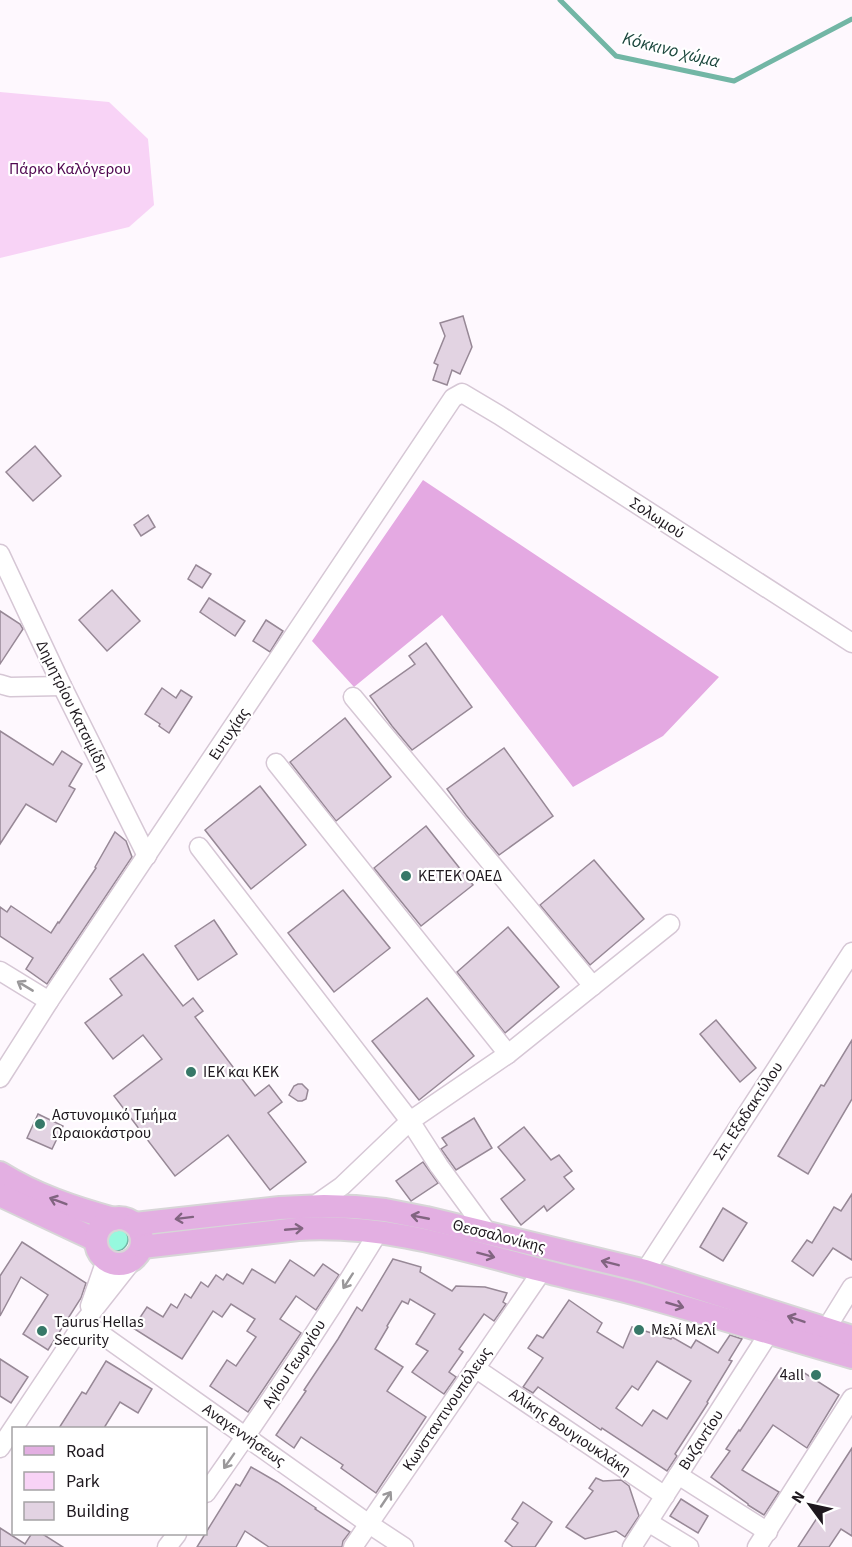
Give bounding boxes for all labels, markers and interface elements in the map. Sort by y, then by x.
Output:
water label: Κόκκινο χώμα [620,26,723,74]
park label: Πάρκο Καλόγερου [9,158,131,180]
street label: Σολωμού [625,492,689,544]
street label: Δημητρίου Κατσιμίδη [31,637,113,775]
street label: Ευτυχίας [203,703,255,765]
place label: ΚΕΤΕΚ ΟΑΕΔ [418,865,502,887]
marker: ΚΕΤΕΚ ΟΑΕΔ [399,869,413,883]
one-way arrow [17,980,34,992]
street label: Σπ. Εξαδακτύλου [708,1057,788,1165]
place label: ΙΕΚ και ΚΕΚ [203,1061,280,1083]
marker: ΙΕΚ και ΚΕΚ [184,1065,198,1079]
place label: Αστυνομικό Τμήμα Ωραιοκάστρου [52,1104,177,1144]
marker: Αστυνομικό Τμήμα Ωραιοκάστρου [33,1117,47,1131]
one-way arrow [49,1195,68,1206]
one-way arrow [411,1211,430,1222]
one-way arrow [175,1213,195,1224]
street label: Θεσσαλονίκης [450,1214,548,1258]
one-way arrow [284,1223,304,1234]
one-way arrow [476,1250,495,1262]
one-way arrow [600,1256,619,1268]
one-way arrow [342,1272,354,1289]
one-way arrow [665,1300,684,1311]
place label: Taurus Hellas Security [54,1311,144,1351]
one-way arrow [787,1312,806,1323]
street label: Αγίου Γεωργίου [257,1315,331,1413]
place label: Μελί Μελί [651,1319,716,1341]
marker: Μελί Μελί [632,1323,646,1337]
marker: Taurus Hellas Security [35,1324,49,1338]
street label: Κωνσταντινουπόλεως [397,1343,497,1475]
place label: 4all [780,1364,804,1386]
marker: 4all [809,1368,823,1382]
street label: Αλίκης Βουγιουκλάκη [505,1383,635,1481]
street label: Αναγεννήσεως [198,1398,290,1472]
street label: Βυζαντίου [673,1406,729,1474]
legend [12,1427,207,1535]
text: Road [66,1439,105,1464]
one-way arrow [222,1452,235,1468]
text: Park [66,1469,100,1494]
north arrow [780,1475,840,1535]
text: N [786,1487,810,1508]
one-way arrow [380,1491,392,1507]
text: Building [66,1499,129,1524]

